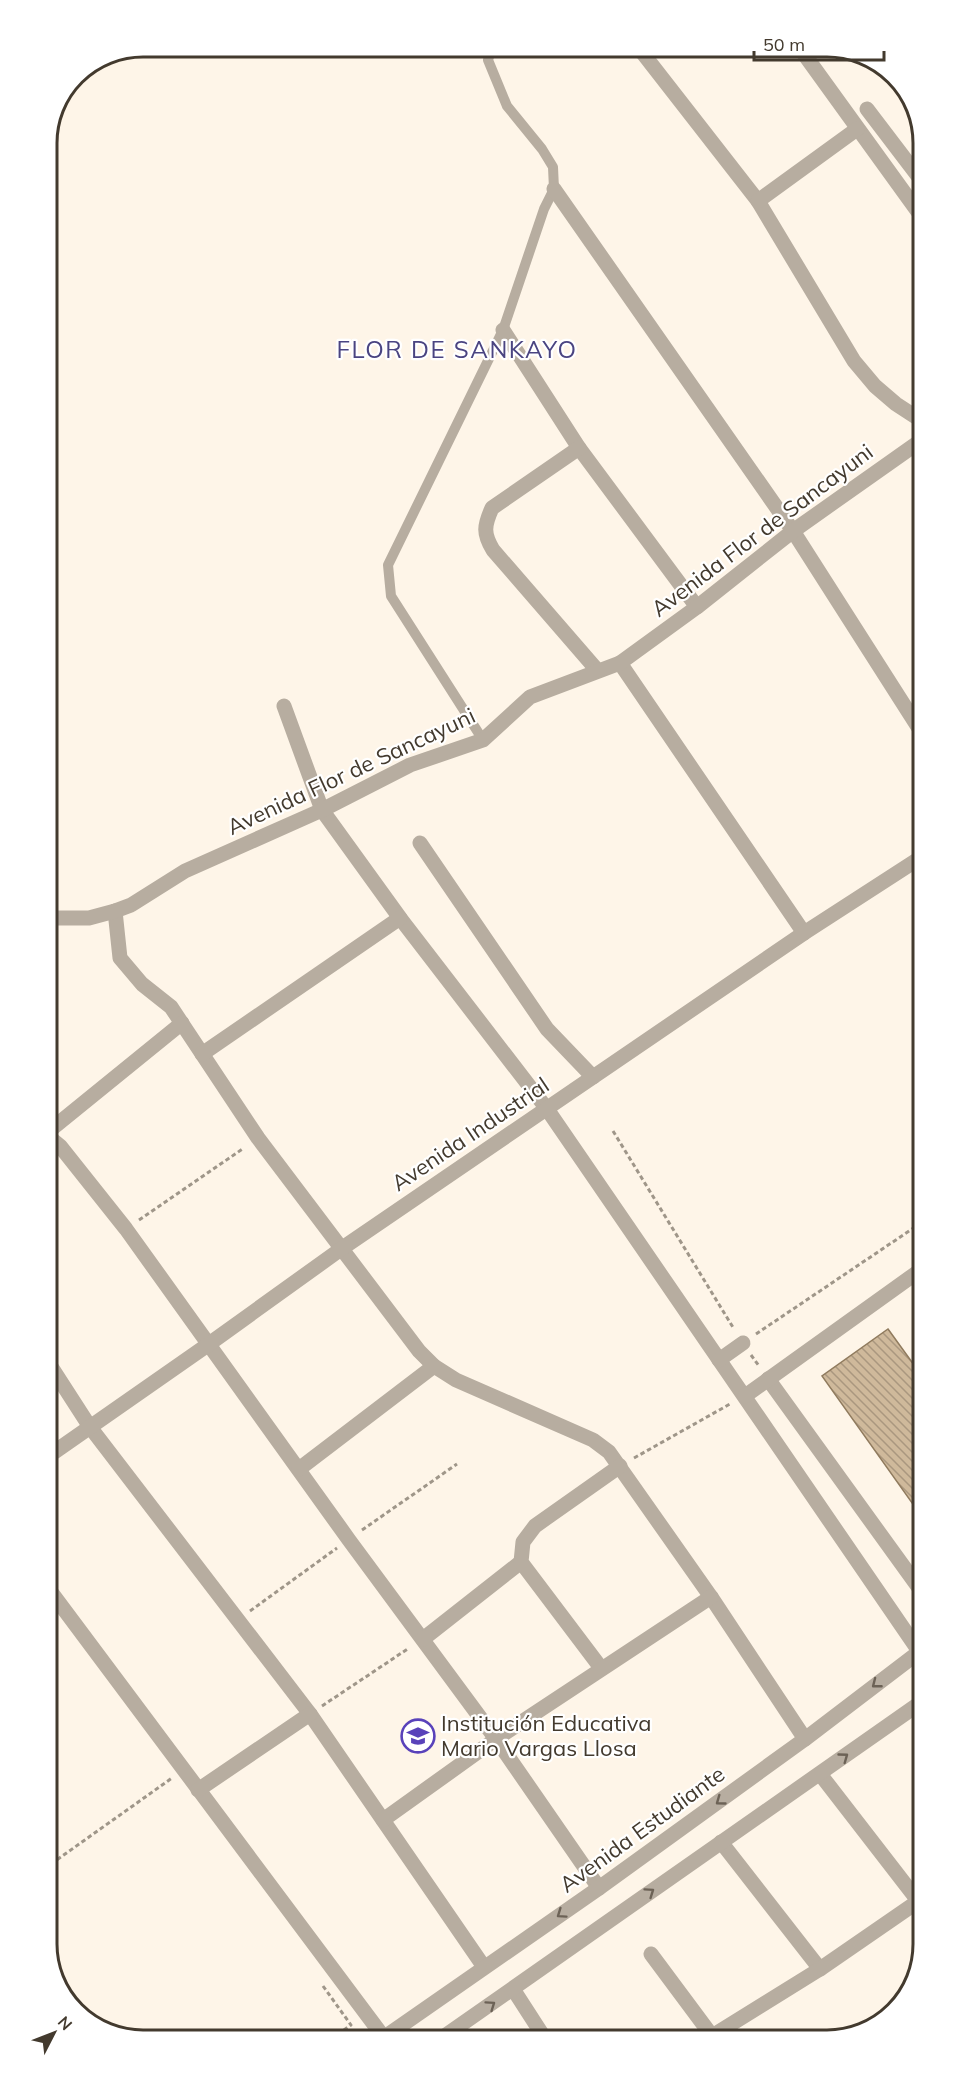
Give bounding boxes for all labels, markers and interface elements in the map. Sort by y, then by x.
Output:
scale bar [754,24,884,62]
text: 50 m [763,33,805,56]
district label: FLOR DE SANKAYO [336,334,578,364]
street label: Avenida Flor de Sancayuni [646,437,878,623]
street label: Avenida Flor de Sancayuni [223,701,479,841]
street label: Avenida Industrial [386,1071,554,1197]
one-way arrow [872,1677,883,1688]
place label: Institución Educativa Mario Vargas Llosa [441,1709,651,1762]
school or university icon: Institución Educativa Mario Vargas Llosa [400,1718,436,1754]
one-way arrow [838,1753,849,1764]
street label: Avenida Estudiante [554,1760,730,1898]
one-way arrow [715,1793,726,1804]
one-way arrow [643,1888,654,1899]
one-way arrow [557,1907,568,1918]
one-way arrow [484,2001,495,2012]
north arrow [24,2003,84,2063]
text: N [54,2012,77,2034]

